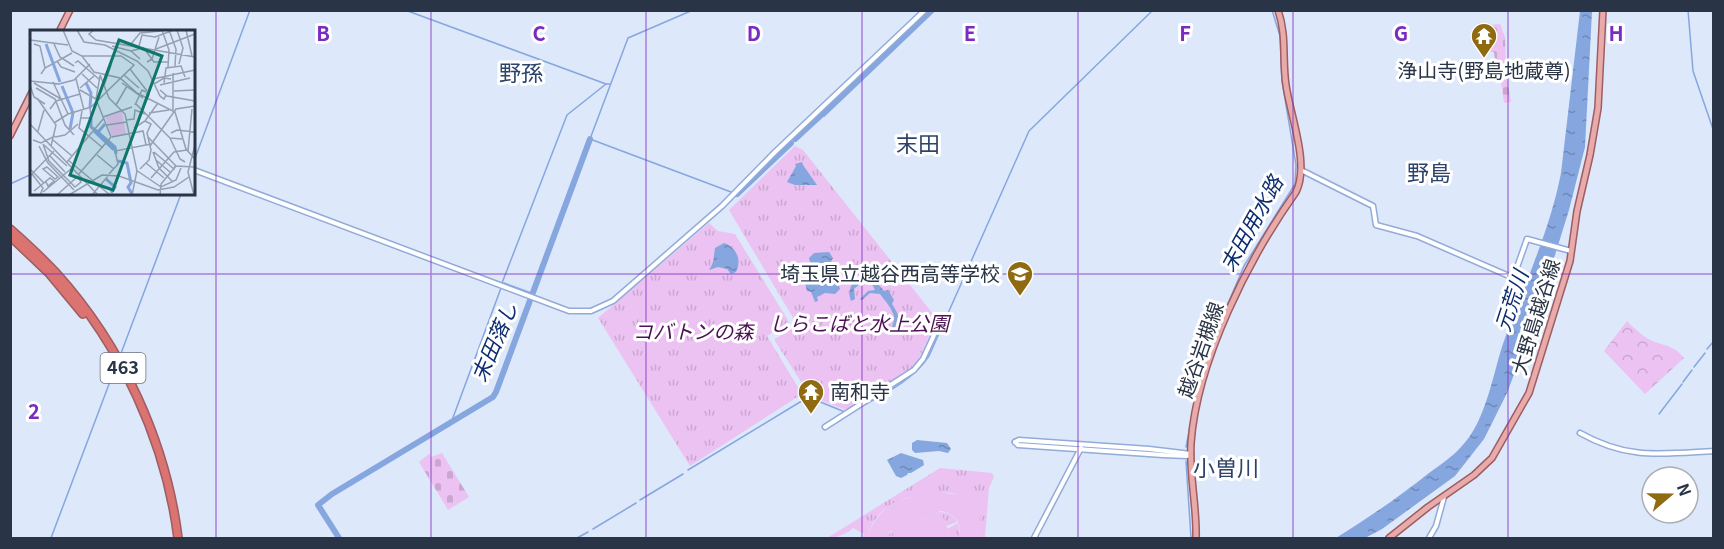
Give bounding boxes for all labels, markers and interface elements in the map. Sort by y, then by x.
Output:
text: B [316,18,330,47]
text: C [532,18,546,47]
text: D [747,18,761,47]
text: E [964,18,976,47]
text: F [1179,18,1191,47]
text: G [1394,18,1408,47]
text: H [1608,18,1624,47]
temple icon: 浄山寺(野島地蔵尊) [1469,21,1499,59]
inset map [30,30,195,195]
district label: 野孫 [499,55,543,87]
place label: 浄山寺(野島地蔵尊) [1397,55,1571,84]
district label: 末田 [896,126,940,158]
district label: 野島 [1407,155,1451,187]
water label: 末田用水路 [1212,168,1290,276]
street label: 大野島越谷線 [1503,255,1566,378]
place label: 埼玉県立越谷西高等学校 [780,258,1000,287]
school or university icon: 埼玉県立越谷西高等学校 [1005,259,1035,297]
water label: 元荒川 [1486,264,1535,335]
water label: 末田落し [463,297,523,386]
street label: 越谷岩槻線 [1170,298,1230,402]
park label: しらこばと水上公園 [769,308,952,337]
park label: コバトンの森 [633,316,755,345]
road number: 463 [100,353,146,383]
place label: 南和寺 [830,376,890,405]
temple icon: 南和寺 [796,377,826,415]
text: 2 [28,396,40,425]
district label: 小曽川 [1193,450,1259,482]
north arrow [1640,465,1700,525]
text: N [1672,480,1698,499]

